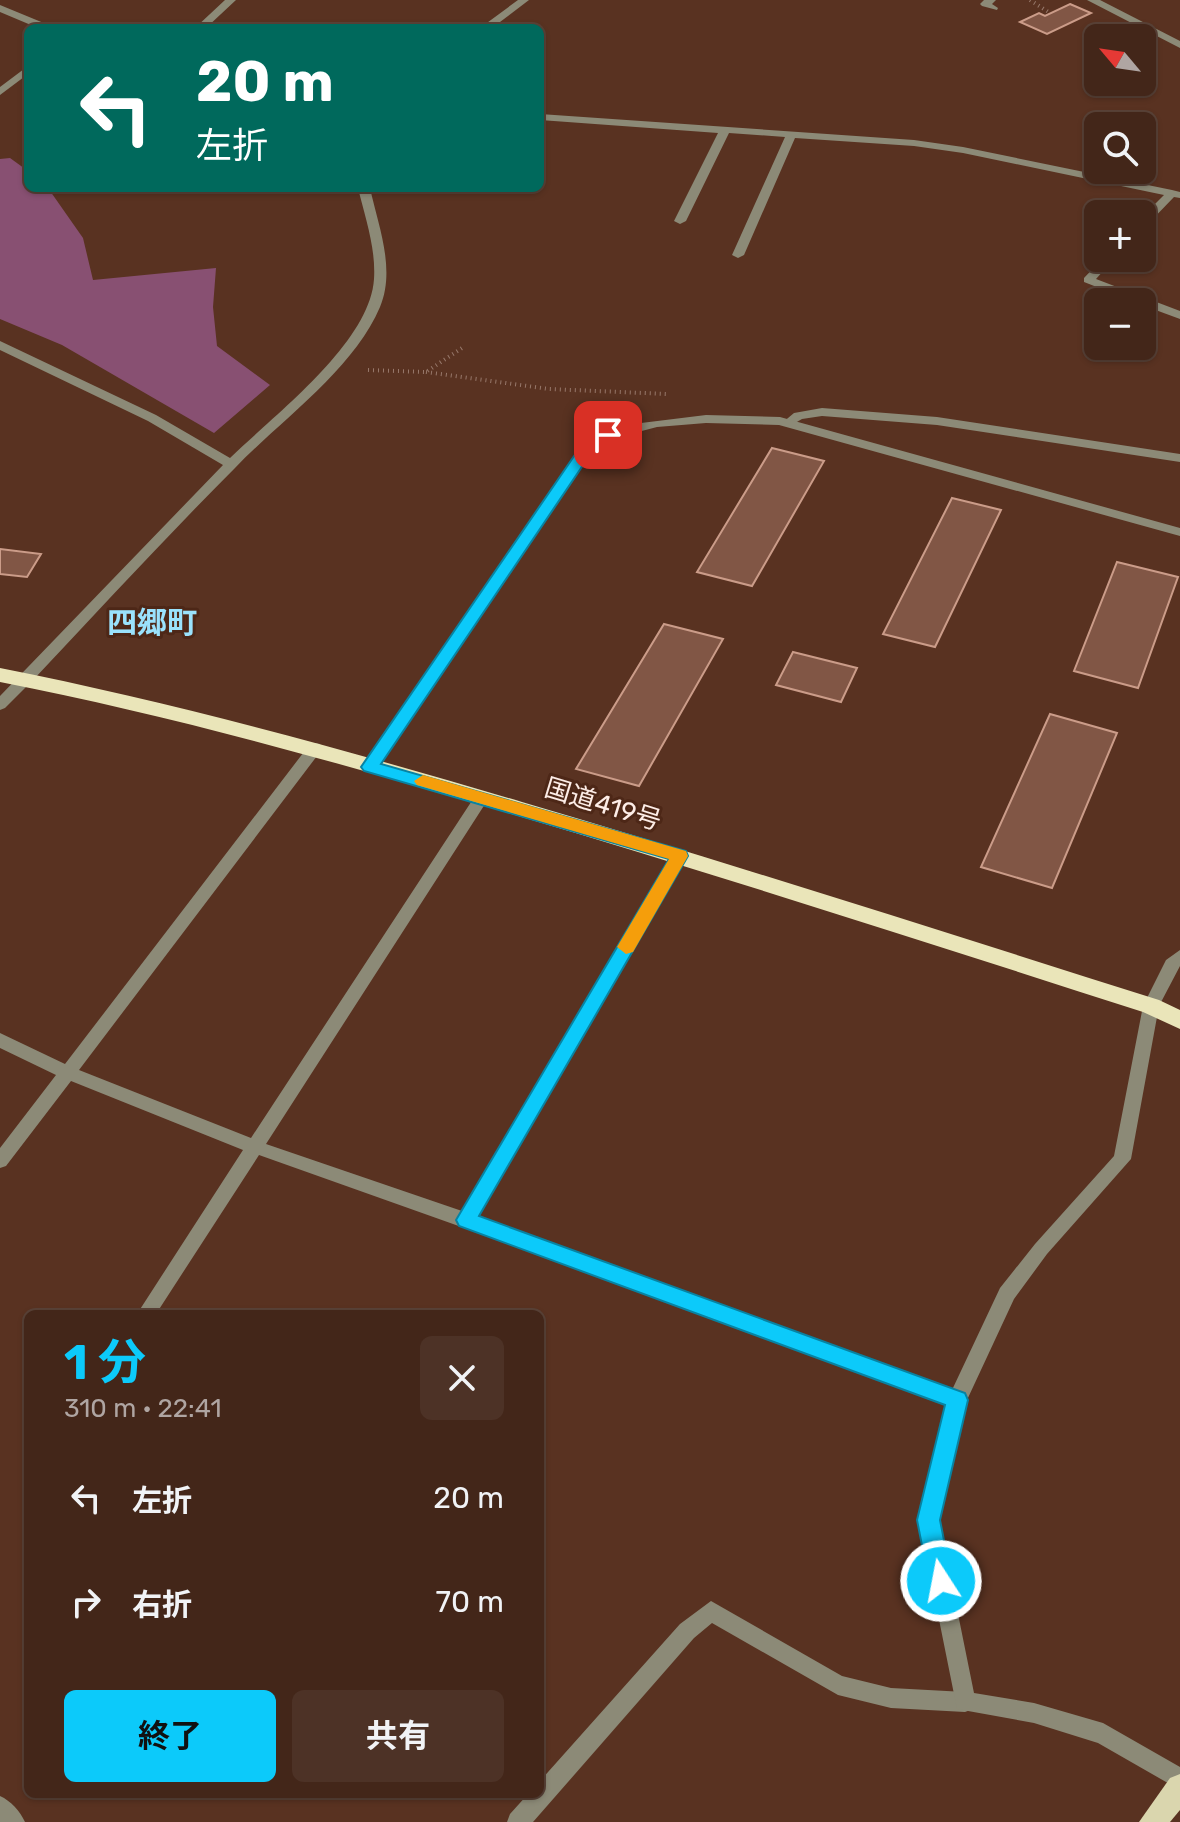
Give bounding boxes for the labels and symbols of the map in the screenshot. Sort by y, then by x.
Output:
north arrow [1084,24,1156,96]
pin [574,401,642,469]
district label: 四郷町 [107,605,197,641]
street label: 国道419号 [541,772,665,837]
position arrow [899,1539,983,1623]

